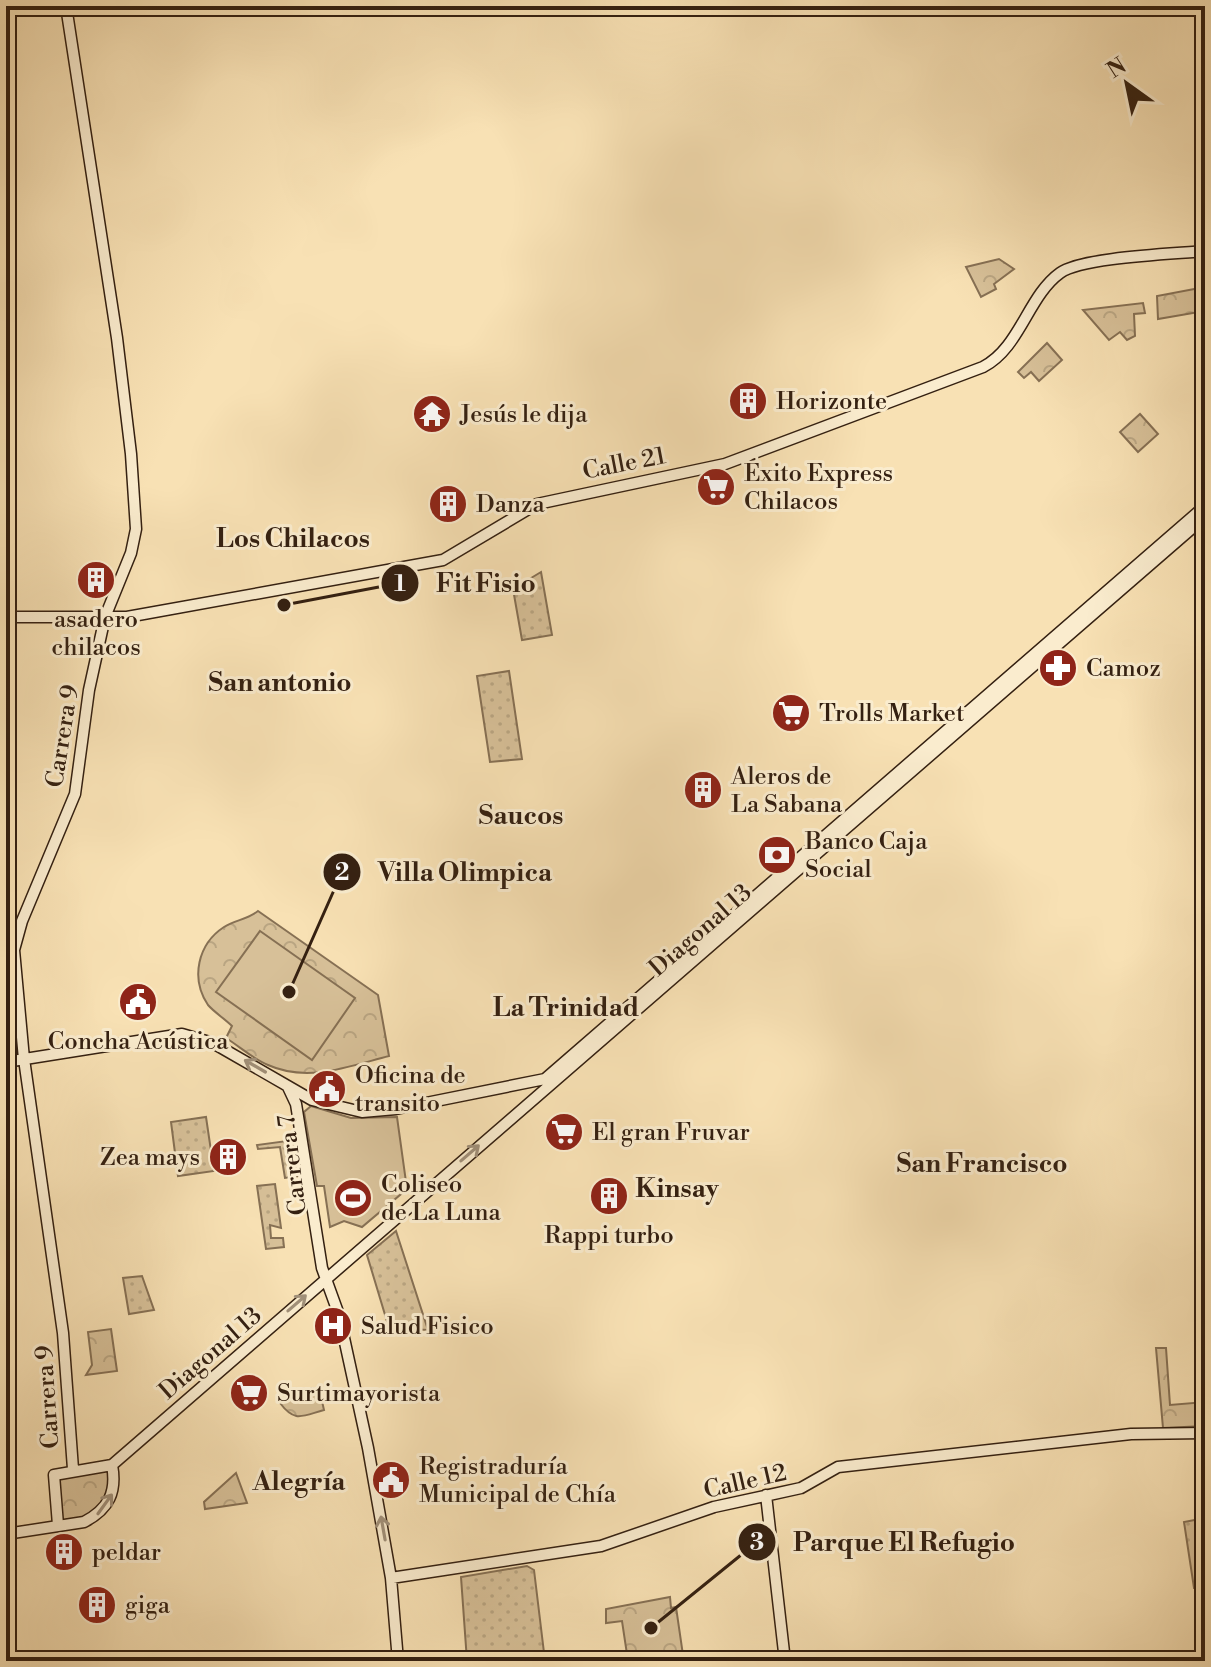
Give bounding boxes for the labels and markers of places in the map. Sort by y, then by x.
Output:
building icon: Horizonte [727,380,769,422]
place label: Horizonte [776,387,887,417]
temple icon: Jesús le dija [411,393,453,435]
place label: Jesús le dija [459,400,588,430]
place label: Éxito Express Chilacos [744,458,893,517]
supermarket icon: Éxito Express Chilacos [695,466,737,508]
building icon: Danza [427,483,469,525]
place label: Danza [476,490,546,520]
callout: Fit Fisio [380,558,552,608]
building icon: asadero chilacos [75,559,117,601]
place label: asadero chilacos [51,605,141,663]
pharmacy icon: Camoz [1037,647,1079,689]
place label: Camoz [1086,654,1161,684]
supermarket icon: Trolls Market [770,692,812,734]
place label: Trolls Market [819,699,965,729]
place label: Aleros de La Sabana [730,762,843,820]
building icon: Aleros de La Sabana [682,769,724,811]
place label: Banco Caja Social [804,827,928,885]
bank icon: Banco Caja Social [756,834,798,876]
callout: Villa Olimpica [322,847,568,897]
public building icon: Concha Acústica [117,981,159,1023]
place label: Concha Acústica [48,1027,229,1057]
place label: Oficina de transito [355,1061,466,1119]
public building icon: Oficina de transito [306,1068,348,1110]
supermarket icon: El gran Fruvar [543,1111,585,1153]
place label: El gran Fruvar [592,1118,750,1148]
building icon: Zea mays [207,1136,249,1178]
place label: Zea mays [100,1143,200,1173]
place label: Coliseo de La Luna [381,1170,502,1228]
building icon: Rappi turbo [588,1175,630,1217]
sports icon: Coliseo de La Luna [332,1177,374,1219]
place label: Rappi turbo [544,1221,674,1251]
hospital icon: Salud Fisico [312,1305,354,1347]
place label: Salud Fisico [361,1312,494,1342]
supermarket icon: Surtimayorista [228,1372,270,1414]
place label: Surtimayorista [277,1379,441,1409]
place label: Registraduría Municipal de Chía [419,1452,617,1510]
public building icon: Registraduría Municipal de Chía [370,1459,412,1501]
callout: Parque El Refugio [737,1517,1031,1567]
building icon: peldar [43,1531,85,1573]
place label: peldar [92,1538,161,1568]
building icon: giga [76,1584,118,1626]
place label: giga [125,1591,171,1621]

